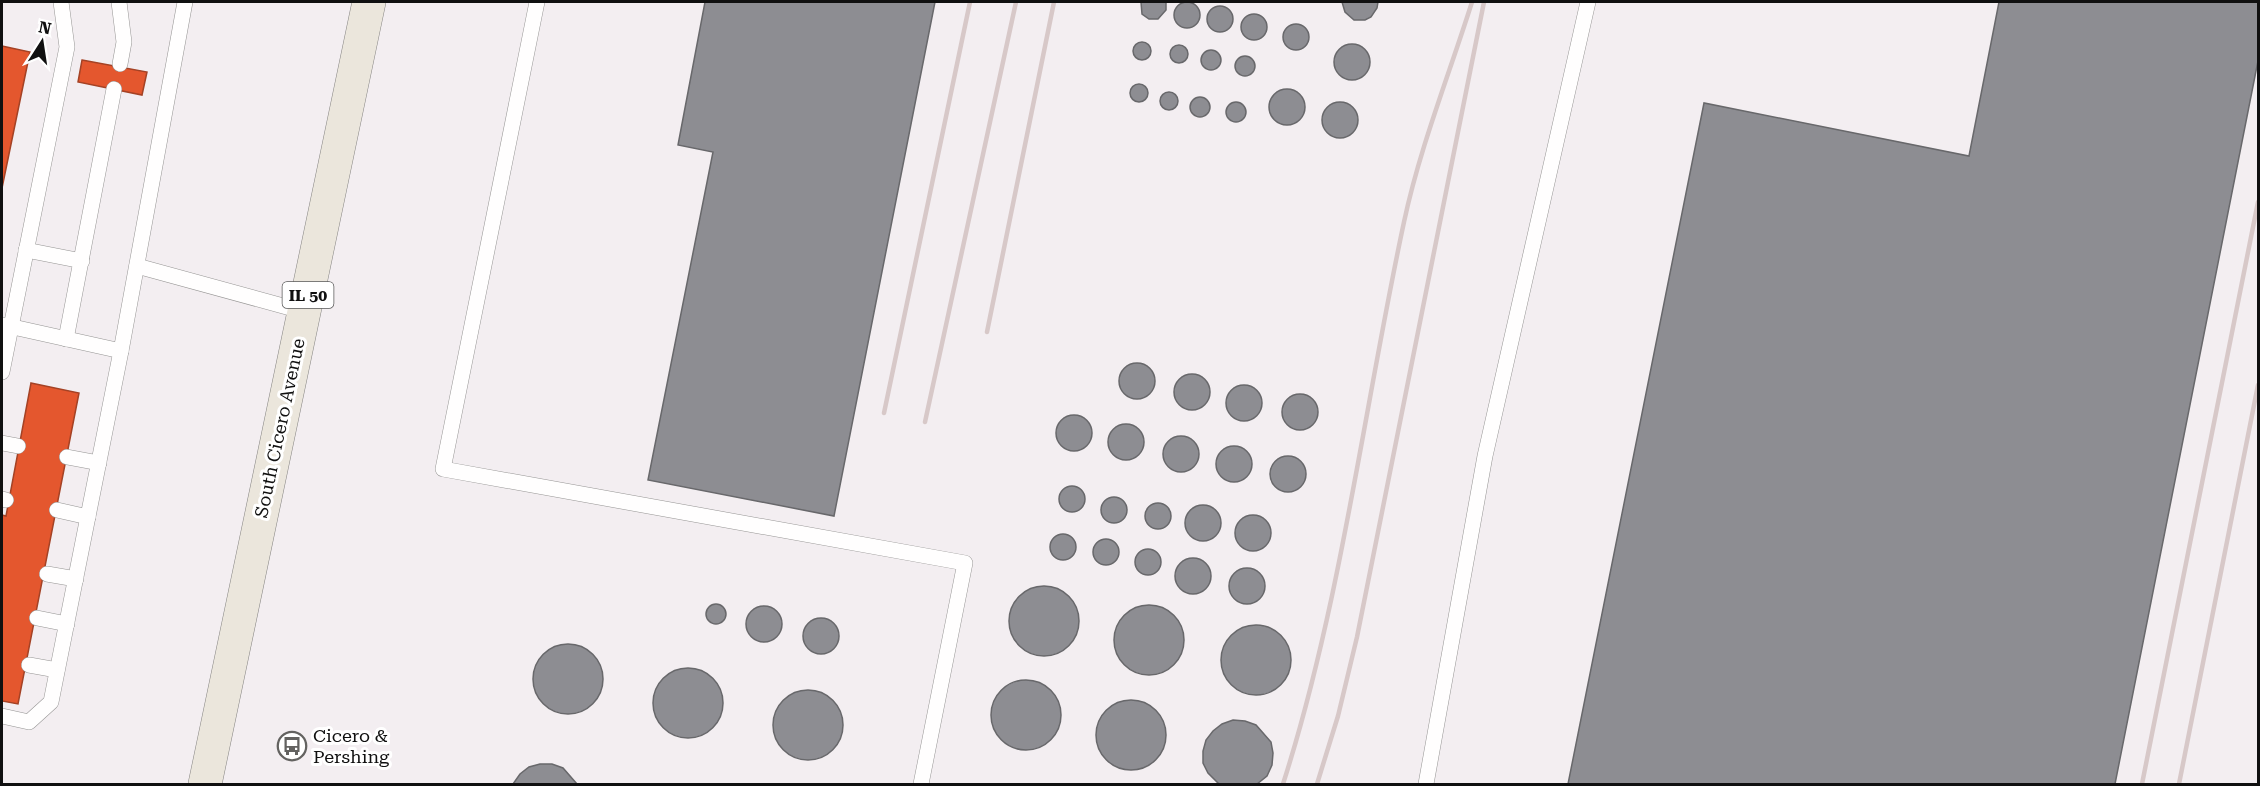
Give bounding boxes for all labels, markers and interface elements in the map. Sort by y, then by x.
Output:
north arrow [12,12,72,72]
text: N [37,17,53,38]
road number: IL 50 [282,282,334,308]
street label: South Cicero Avenue [250,336,309,519]
place label: Cicero & Pershing [313,725,390,767]
bus stop icon: Cicero & Pershing [276,730,308,762]

